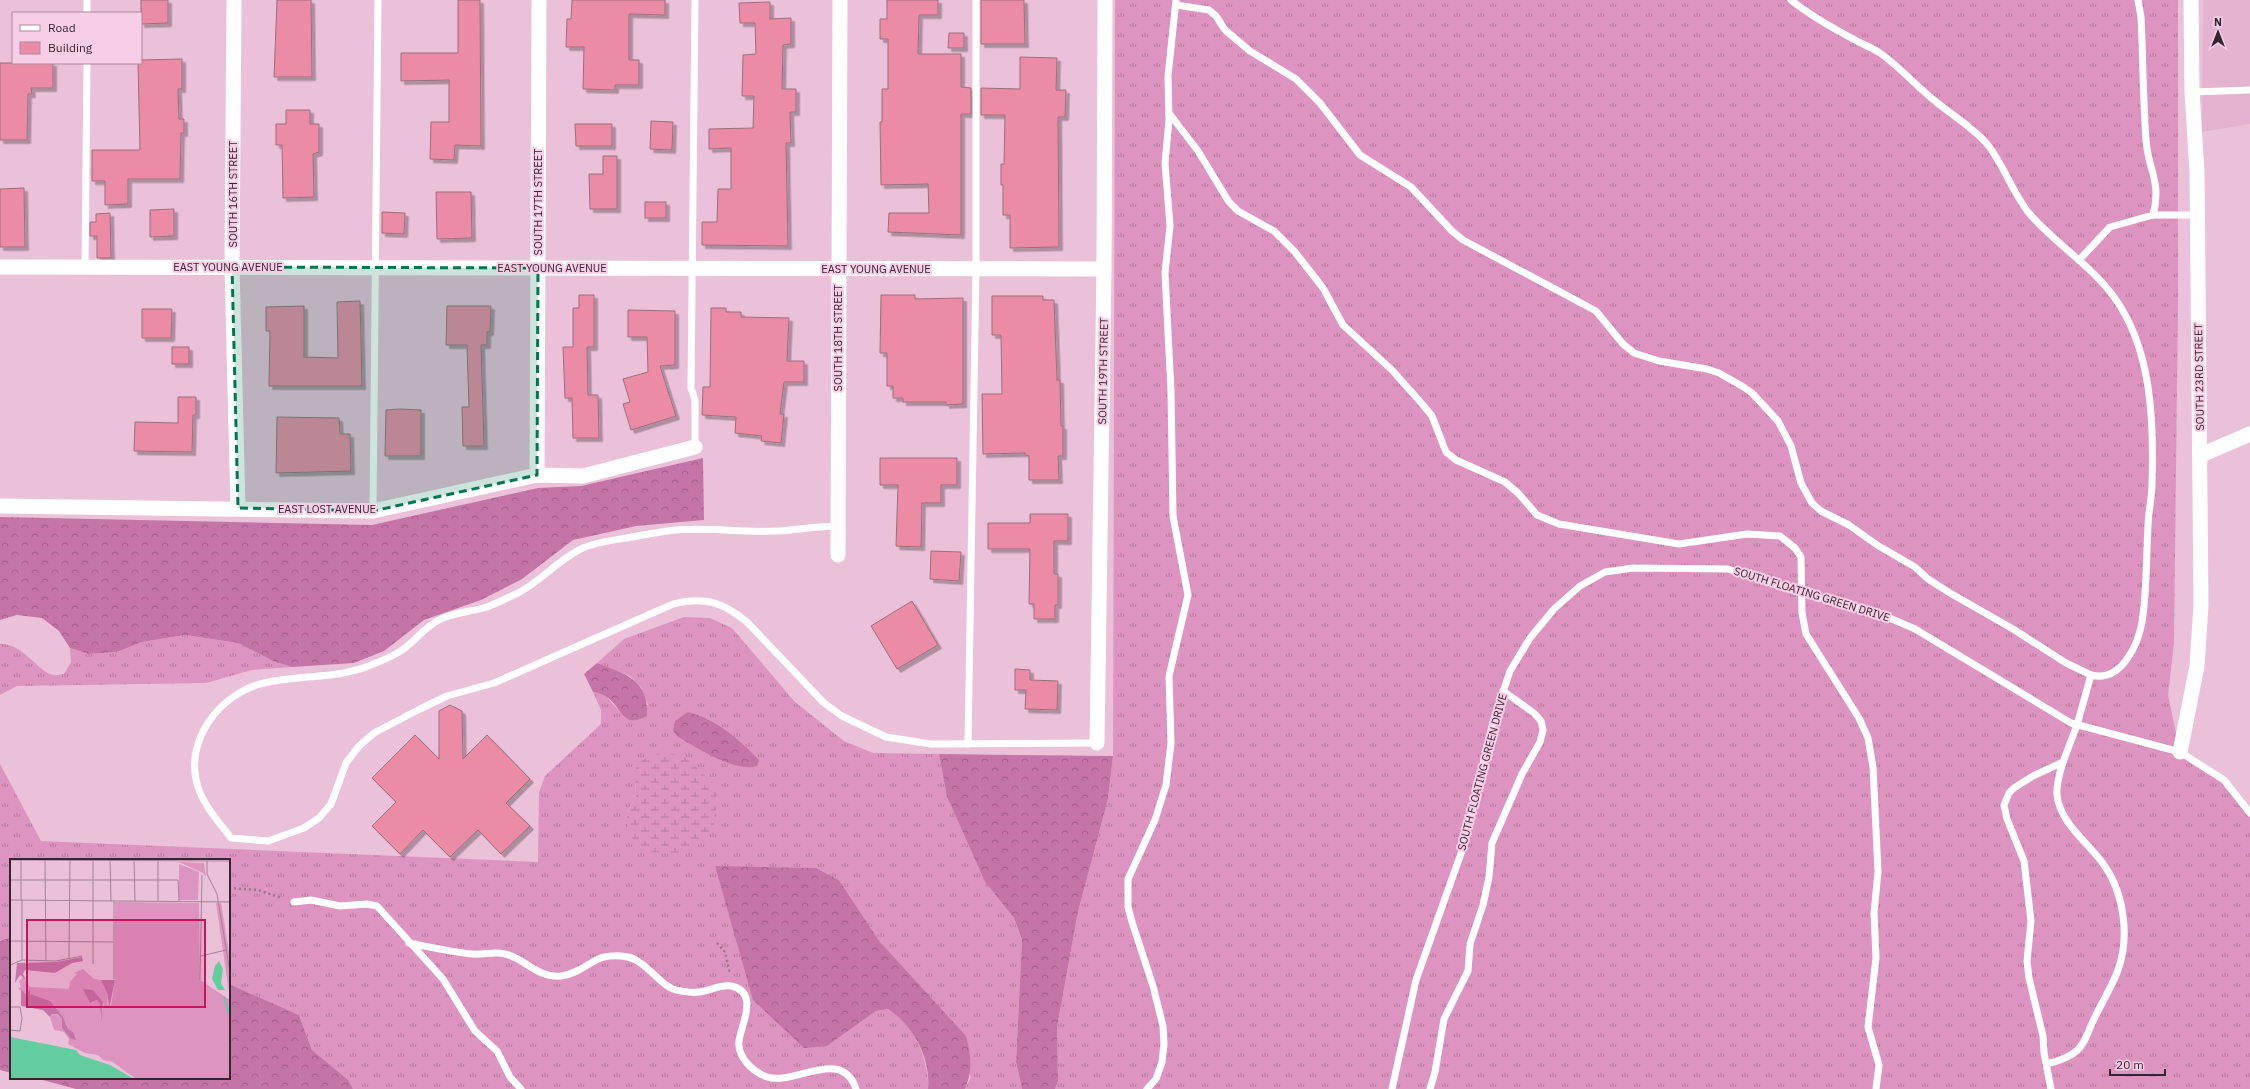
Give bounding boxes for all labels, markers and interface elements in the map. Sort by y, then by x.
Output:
legend [12,12,142,64]
north arrow [2198,12,2238,52]
text: N [2214,15,2222,29]
text: Road [48,20,76,35]
text: Building [48,40,93,55]
street label: SOUTH 16TH STREET [226,140,240,247]
street label: SOUTH 17TH STREET [531,148,545,255]
street label: EAST YOUNG AVENUE [173,260,283,274]
street label: EAST YOUNG AVENUE [497,261,607,275]
street label: EAST YOUNG AVENUE [821,262,931,276]
street label: SOUTH 18TH STREET [831,284,845,391]
street label: SOUTH 19TH STREET [1095,317,1111,425]
street label: SOUTH 23RD STREET [2191,323,2207,431]
street label: EAST LOST AVENUE [278,502,376,516]
street label: SOUTH FLOATING GREEN DRIVE [1732,564,1892,624]
street label: SOUTH FLOATING GREEN DRIVE [1454,692,1510,852]
inset map [10,859,230,1079]
scale bar [2110,1051,2165,1077]
text: 20 m [2116,1057,2144,1072]

